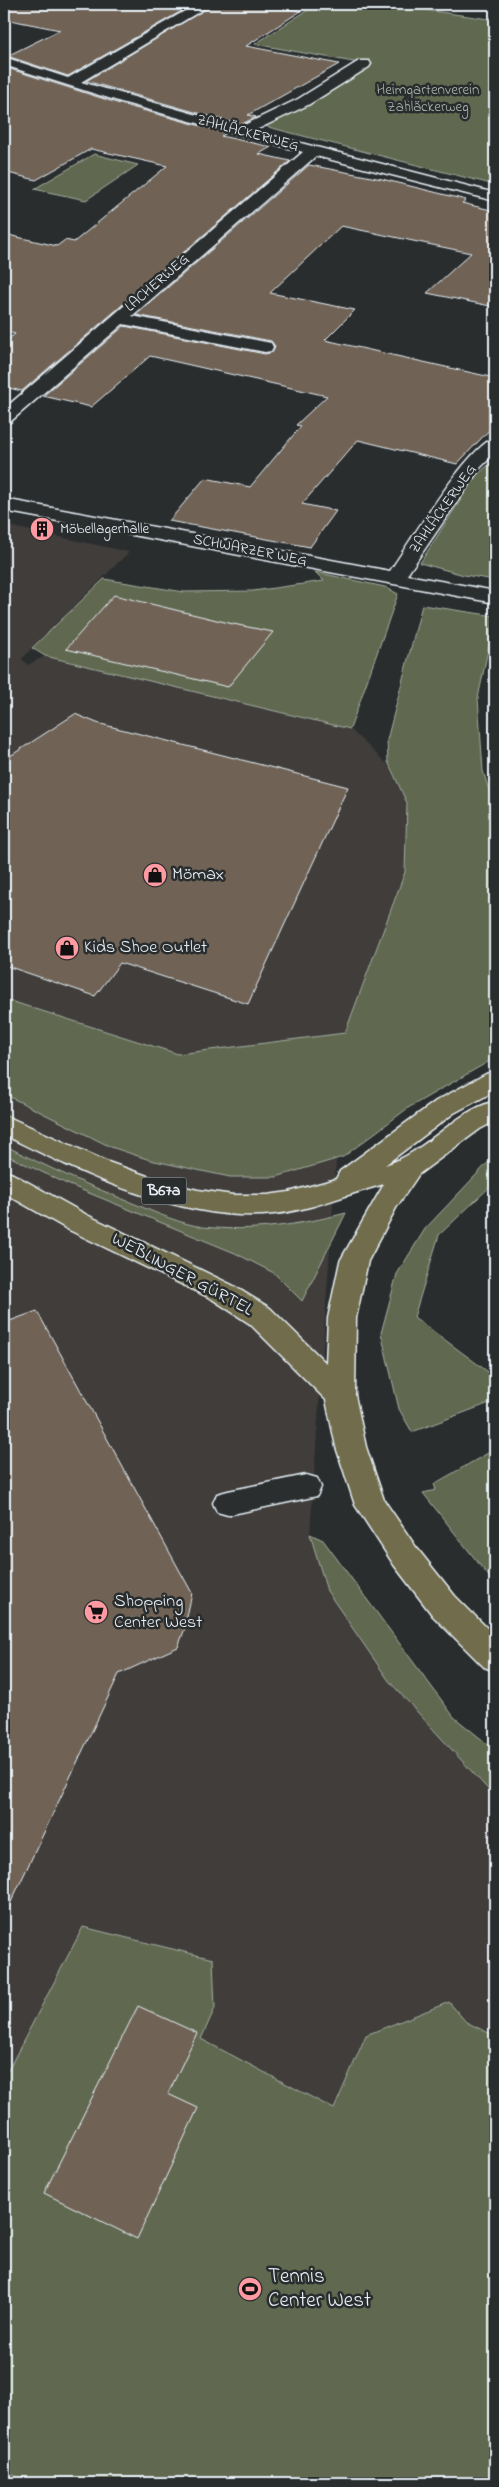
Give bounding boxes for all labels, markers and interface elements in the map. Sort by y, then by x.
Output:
park label: Heimgartenverein Zahläckerweg [377,79,479,119]
street label: ZAHLÄCKERWEG [195,109,301,157]
street label: LACHERWEG [120,249,194,317]
street label: ZAHLÄCKERWEG [404,460,482,558]
building icon: Möbellagerhalle [29,516,55,542]
place label: Möbellagerhalle [60,518,150,541]
street label: SCHWARZER WEG [191,528,309,572]
shop icon: Mömax [142,862,168,888]
place label: Mömax [172,862,224,888]
shop icon: Kids Shoe Outlet [54,935,80,961]
place label: Kids Shoe Outlet [84,935,207,961]
road number: B67a [142,1178,186,1204]
street label: WEBLINGER GÜRTEL [107,1227,258,1324]
place label: Shopping Center West [114,1589,202,1636]
supermarket icon: Shopping Center West [83,1599,109,1625]
place label: Tennis Center West [268,2262,371,2316]
sports icon: Tennis Center West [237,2276,263,2302]

